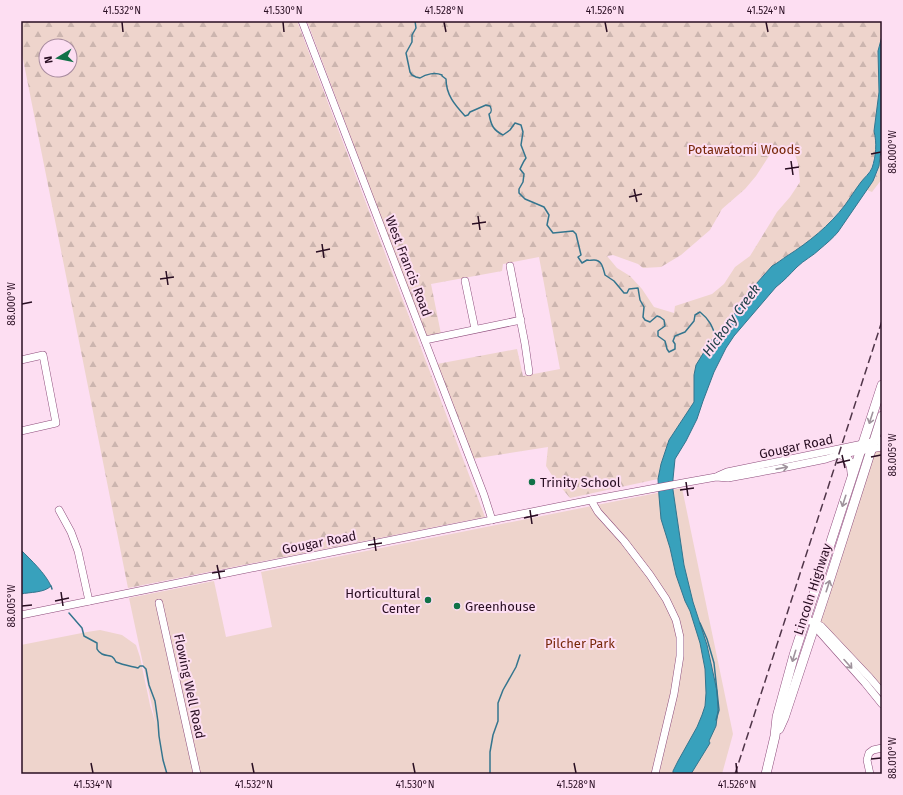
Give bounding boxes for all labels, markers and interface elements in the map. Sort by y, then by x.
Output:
text: 41.532°N [103,5,141,17]
text: 41.530°N [263,5,303,17]
text: 41.528°N [425,5,463,17]
text: 41.526°N [586,5,624,17]
text: 41.524°N [747,5,785,17]
north arrow [38,38,78,78]
text: N [42,55,56,64]
text: 88.000°W [887,129,899,174]
park label: Potawatomi Woods [688,142,800,157]
street label: West Francis Road [382,214,435,319]
text: 88.000°W [6,281,18,326]
water label: Hickory Creek [699,281,764,360]
one-way arrow [867,411,874,424]
street label: Gougar Road [758,431,835,462]
text: 88.005°W [887,433,899,476]
one-way arrow [776,463,789,471]
place label: Trinity School [540,475,621,490]
marker: Trinity School [527,477,537,487]
one-way arrow [840,495,847,508]
street label: Gougar Road [281,528,358,557]
street label: Lincoln Highway [791,541,835,637]
one-way arrow [824,581,832,593]
text: 88.005°W [6,584,18,627]
place label: Horticultural Center [345,586,420,616]
marker: Horticultural Center [423,595,433,605]
place label: Greenhouse [465,599,536,614]
marker: Greenhouse [452,601,462,611]
street label: Flowing Well Road [171,632,208,740]
park label: Pilcher Park [545,636,615,651]
one-way arrow [790,650,797,663]
one-way arrow [843,659,852,669]
text: 88.010°W [887,736,899,779]
text: 41.534°N [74,779,112,791]
text: 41.532°N [235,779,273,791]
text: 41.530°N [395,779,435,791]
text: 41.528°N [557,779,595,791]
text: 41.526°N [718,779,756,791]

